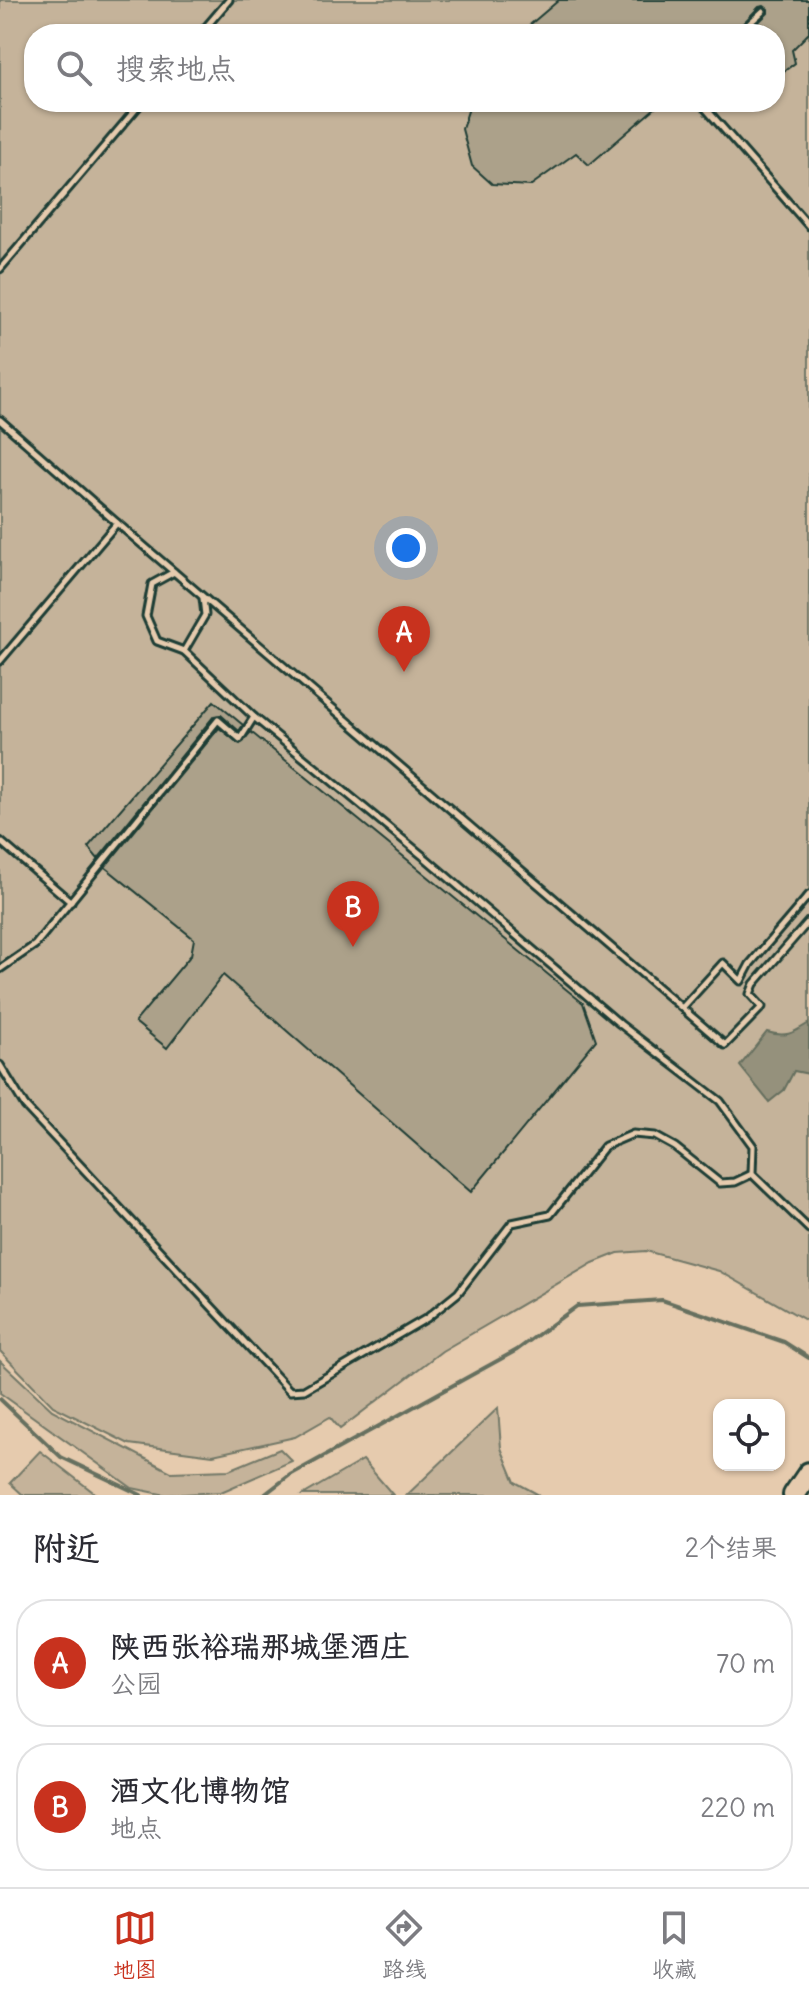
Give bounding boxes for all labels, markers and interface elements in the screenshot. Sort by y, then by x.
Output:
search box [24,24,785,112]
icon: search [52,46,96,90]
text: 搜索地点 [116,49,236,87]
your location [386,528,426,568]
pin: A [378,606,430,672]
pin: B [327,881,379,947]
map controls [713,1399,785,1471]
button: locate [713,1399,785,1471]
text: 附近 [32,1526,100,1569]
text: 2个结果 [685,1531,777,1564]
text: 陕西张裕瑞那城堡酒庄 [110,1627,410,1665]
text: A [52,1647,68,1680]
text: 70 m [716,1647,775,1680]
text: 公园 [110,1667,162,1700]
text: 酒文化博物馆 [110,1771,290,1809]
text: B [51,1791,69,1824]
text: 220 m [700,1791,775,1824]
text: 地点 [110,1811,162,1844]
tab: 地图 [113,1906,157,1983]
tab: 路线 [382,1906,426,1983]
tab: 收藏 [652,1906,696,1983]

